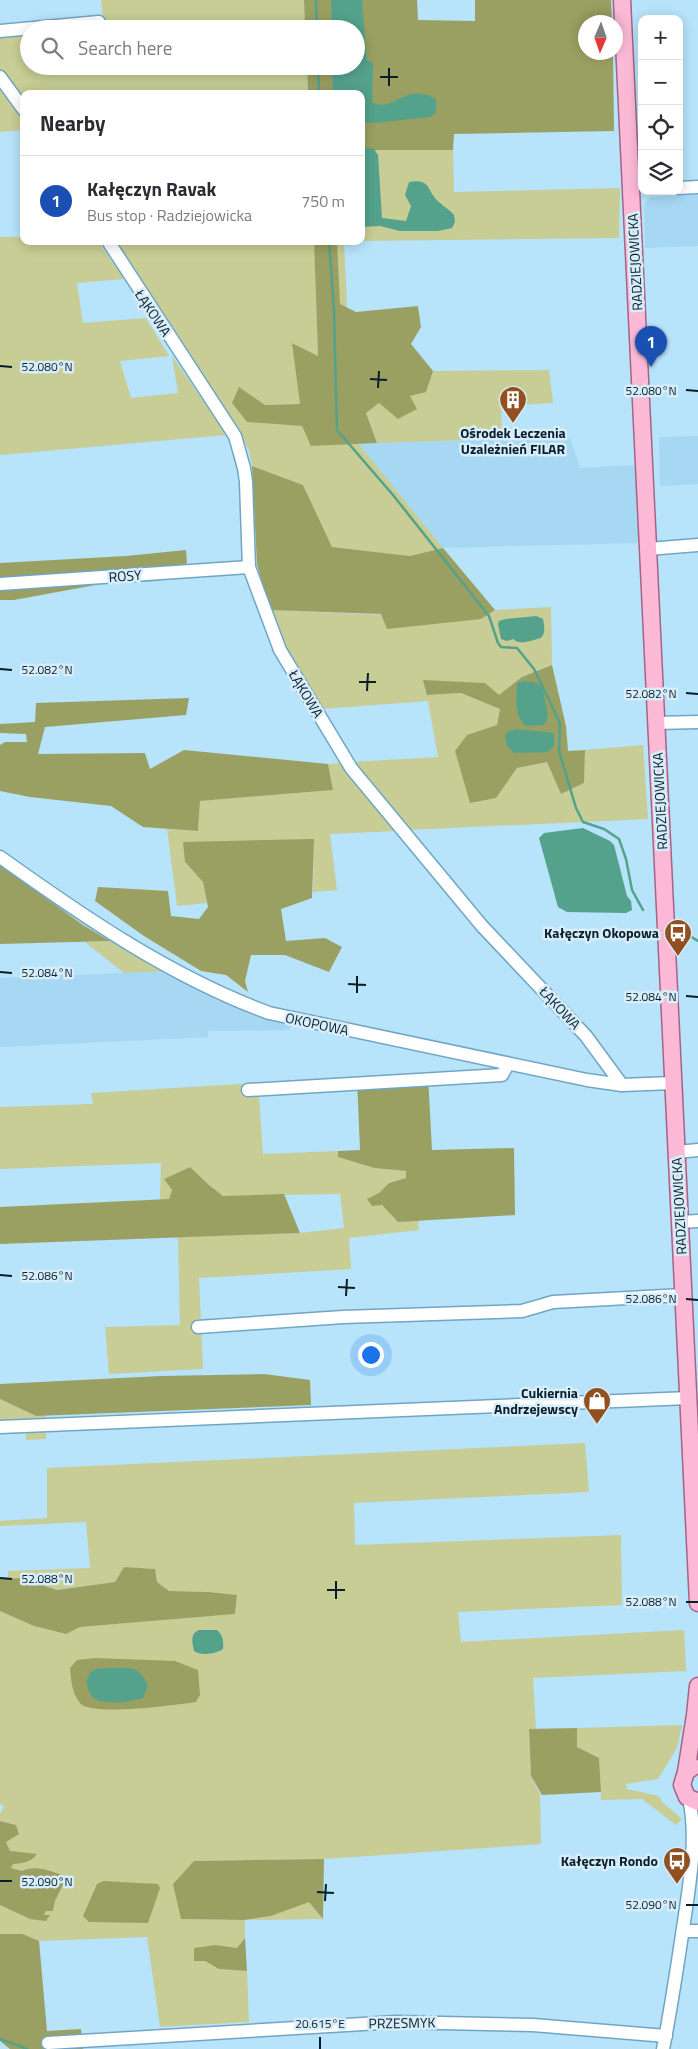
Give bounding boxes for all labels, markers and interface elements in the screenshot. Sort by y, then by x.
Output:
north arrow [578,15,623,60]
map controls [638,15,683,195]
button: + [638,15,683,60]
search box [20,20,365,75]
text: Search here [78,33,172,62]
icon: search [38,34,66,62]
button: − [638,60,683,105]
button: locate [638,105,683,150]
text: Nearby [40,107,105,139]
button: layers [638,150,683,195]
text: Kałęczyn Ravak [87,174,216,203]
text: 1 [52,189,60,213]
text: 750 m [301,189,345,213]
text: Bus stop · Radziejowicka [87,203,252,227]
street label: RADZIEJOWICKA [621,212,648,311]
street label: ŁĄKOWA [129,284,177,341]
pin: 1 [635,326,667,367]
text: 52.080°N [21,357,73,376]
text: 52.080°N [625,381,677,400]
building icon: Ośrodek Leczenia Uzależnień FILAR [498,385,528,424]
place label: Ośrodek Leczenia Uzależnień FILAR [460,422,566,459]
street label: ROSY [108,564,143,587]
text: 52.082°N [21,660,73,679]
street label: ŁĄKOWA [283,665,329,722]
text: 52.082°N [625,684,677,703]
street label: RADZIEJOWICKA [646,751,673,850]
bus stop icon: Kałęczyn Okopowa [663,918,693,957]
place label: Kałęczyn Okopowa [544,922,659,943]
text: 52.084°N [21,963,73,982]
street label: ŁĄKOWA [534,981,586,1034]
text: 52.084°N [625,987,677,1006]
street label: OKOPOWA [284,1007,351,1041]
street label: RADZIEJOWICKA [665,1156,692,1255]
text: 52.086°N [21,1266,73,1285]
text: 52.086°N [625,1289,677,1308]
your location [358,1342,384,1368]
place label: Cukiernia Andrzejewscy [494,1382,578,1419]
shop icon: Cukiernia Andrzejewscy [582,1386,612,1425]
text: 52.088°N [21,1569,73,1588]
text: 52.088°N [625,1592,677,1611]
bus stop icon: Kałęczyn Rondo [662,1846,692,1885]
place label: Kałęczyn Rondo [561,1850,658,1871]
text: 52.090°N [21,1872,73,1891]
text: 52.090°N [625,1895,677,1914]
street label: PRZESMYK [368,2011,436,2034]
text: 20.615°E [295,2014,345,2033]

